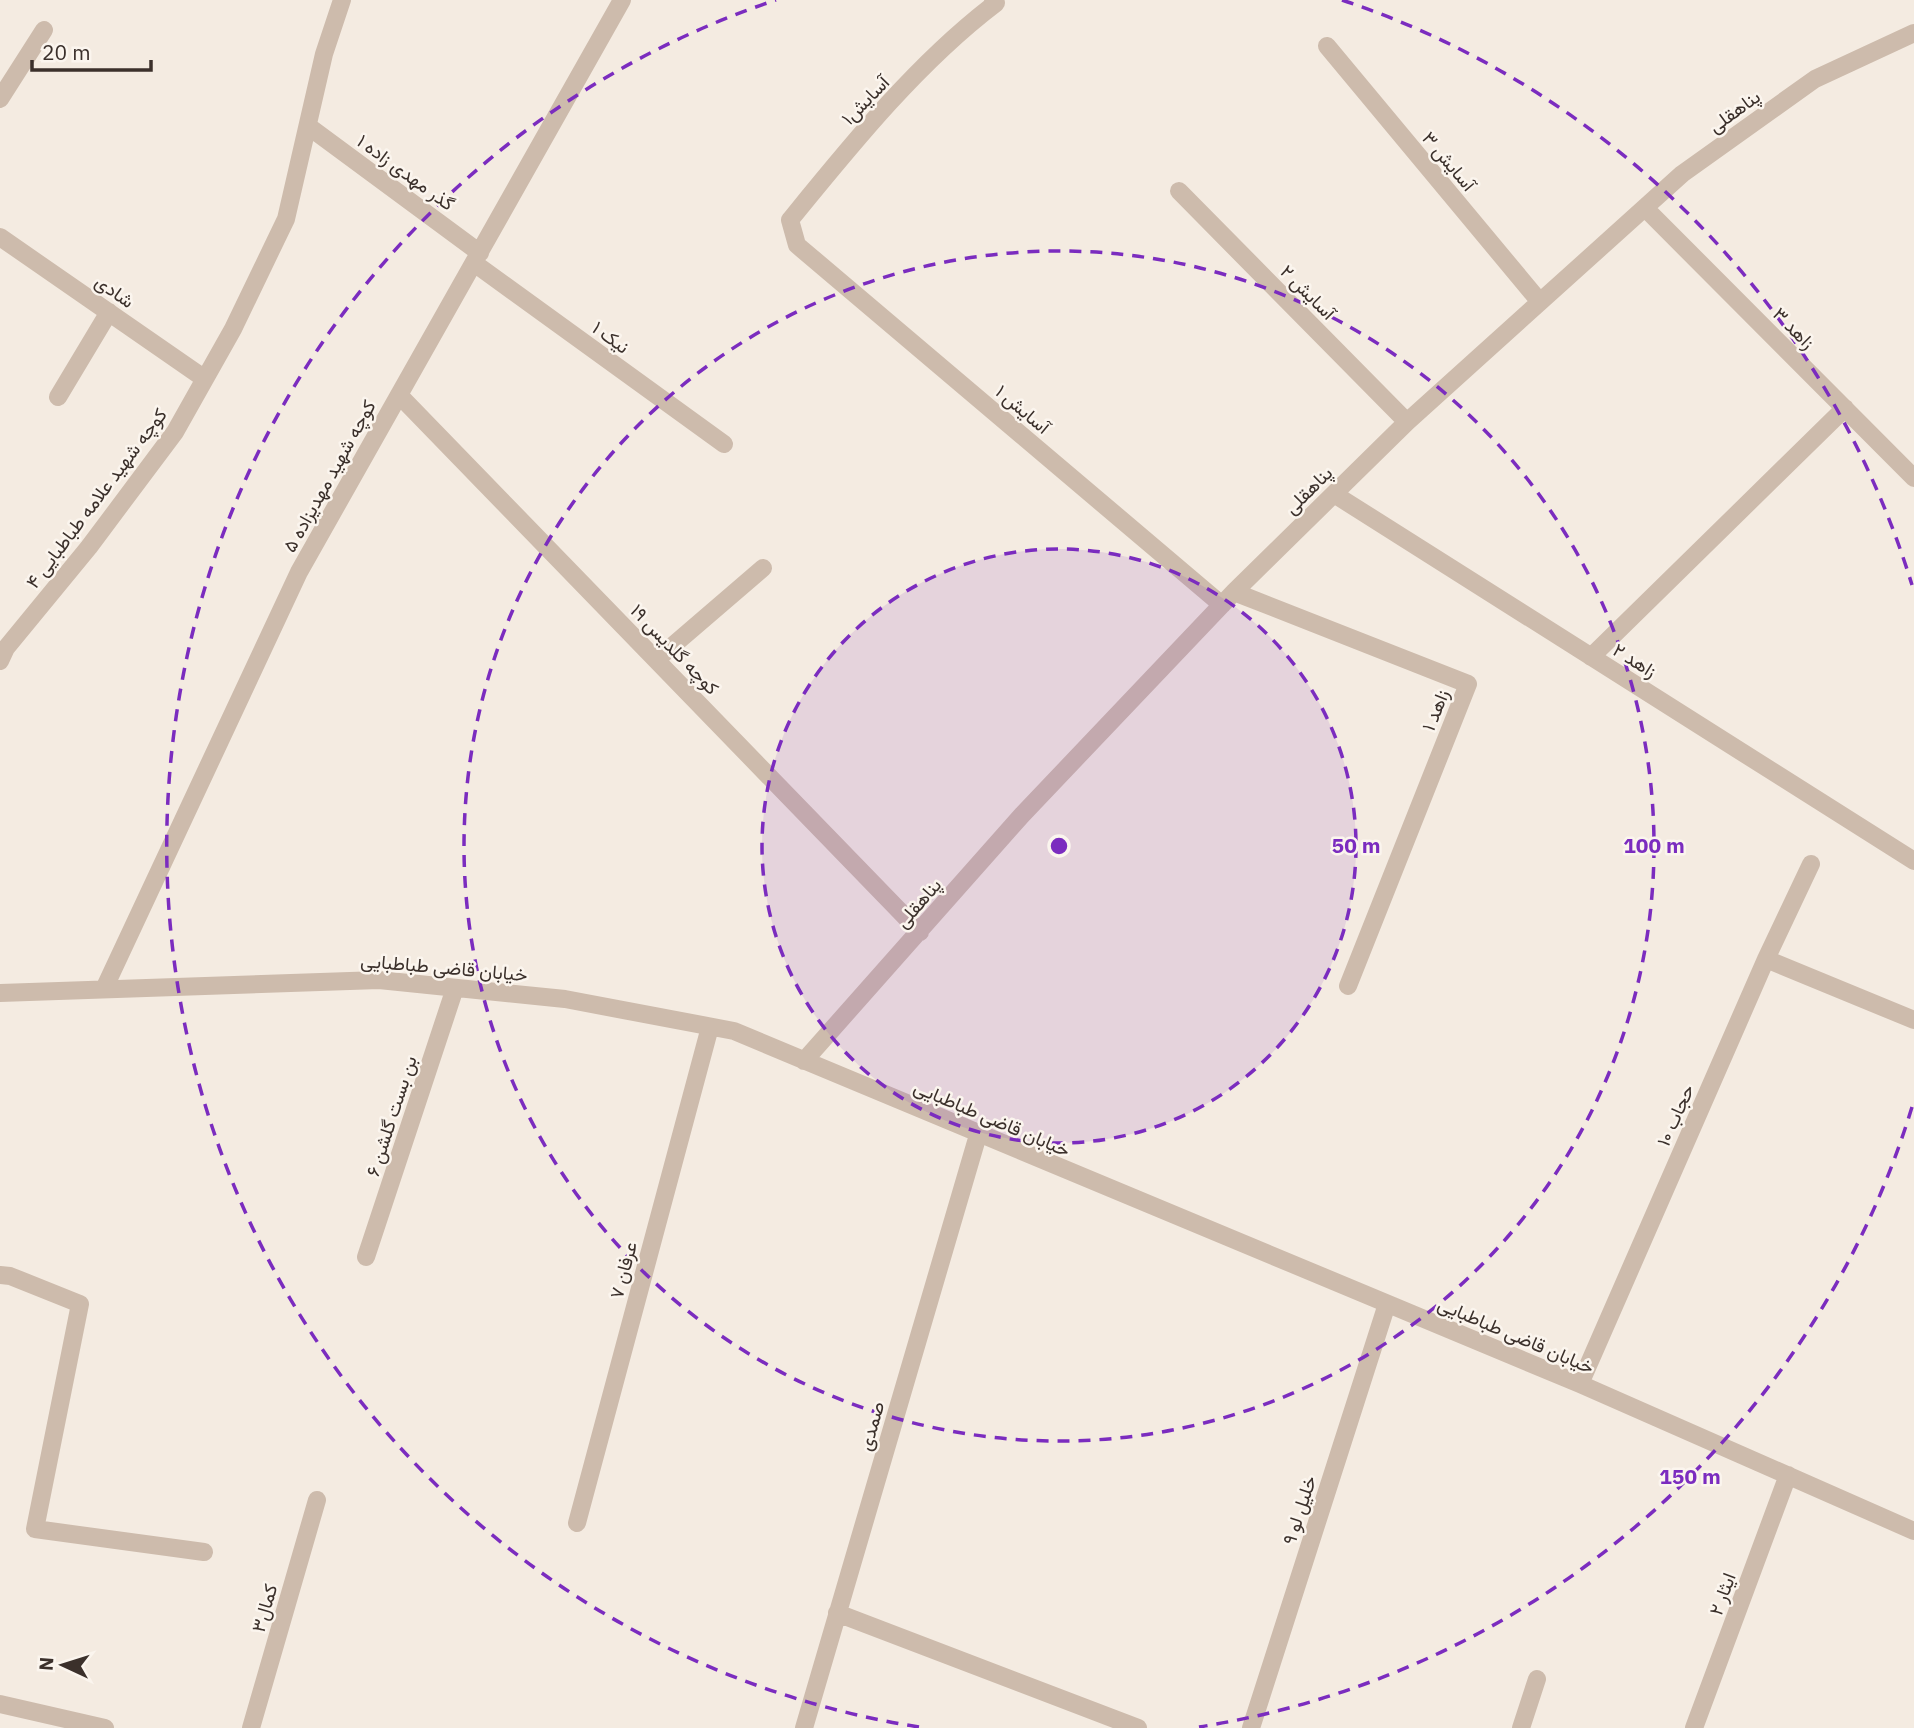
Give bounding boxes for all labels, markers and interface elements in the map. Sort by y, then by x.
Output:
scale bar [32,28,150,72]
text: 20 m [42,38,91,66]
street label: آسایش۱ [836,69,895,130]
street label: پناهقلی [1703,84,1766,139]
street label: آسایش ۳ [1417,126,1482,197]
street label: گذر مهدی زاده ۱ [353,129,459,215]
street label: آسایش ۲ [1275,259,1342,326]
street label: شادی [91,269,139,313]
street label: زاهد ۳ [1768,302,1820,354]
street label: نیک ۱ [588,315,634,359]
street label: آسایش ۱ [991,379,1056,440]
street label: کوچه شهید مهدیزاده ۵ [277,396,383,557]
street label: کوچه شهید علامه طباطبایی ۴ [20,403,173,594]
street label: پناهقلی [1279,461,1339,521]
street label: کوچه گلدیس ۱۹ [624,599,724,701]
street label: زاهد ۲ [1609,637,1661,683]
street label: زاهد ۱ [1416,686,1454,734]
text: 50 m [1332,831,1380,859]
text: 100 m [1623,831,1685,859]
centre of rings [1047,834,1071,858]
street label: پناهقلی [890,873,948,934]
street label: خیابان قاضی طباطبایی [359,948,529,986]
street label: بن بست گلشن ۶ [360,1053,422,1179]
street label: خیابان قاضی طباطبایی [910,1074,1074,1162]
street label: حجاب ۱۰ [1651,1080,1699,1150]
street label: عرفان ۷ [604,1239,642,1301]
street label: خیابان قاضی طباطبایی [1434,1291,1598,1379]
street label: صمدی [853,1399,889,1453]
text: 150 m [1659,1462,1721,1490]
street label: خلیل لو ۹ [1277,1472,1321,1548]
street label: ایثار ۲ [1703,1569,1741,1619]
street label: کمال۳ [246,1581,282,1635]
north arrow [28,1630,98,1700]
text: N [34,1656,58,1672]

